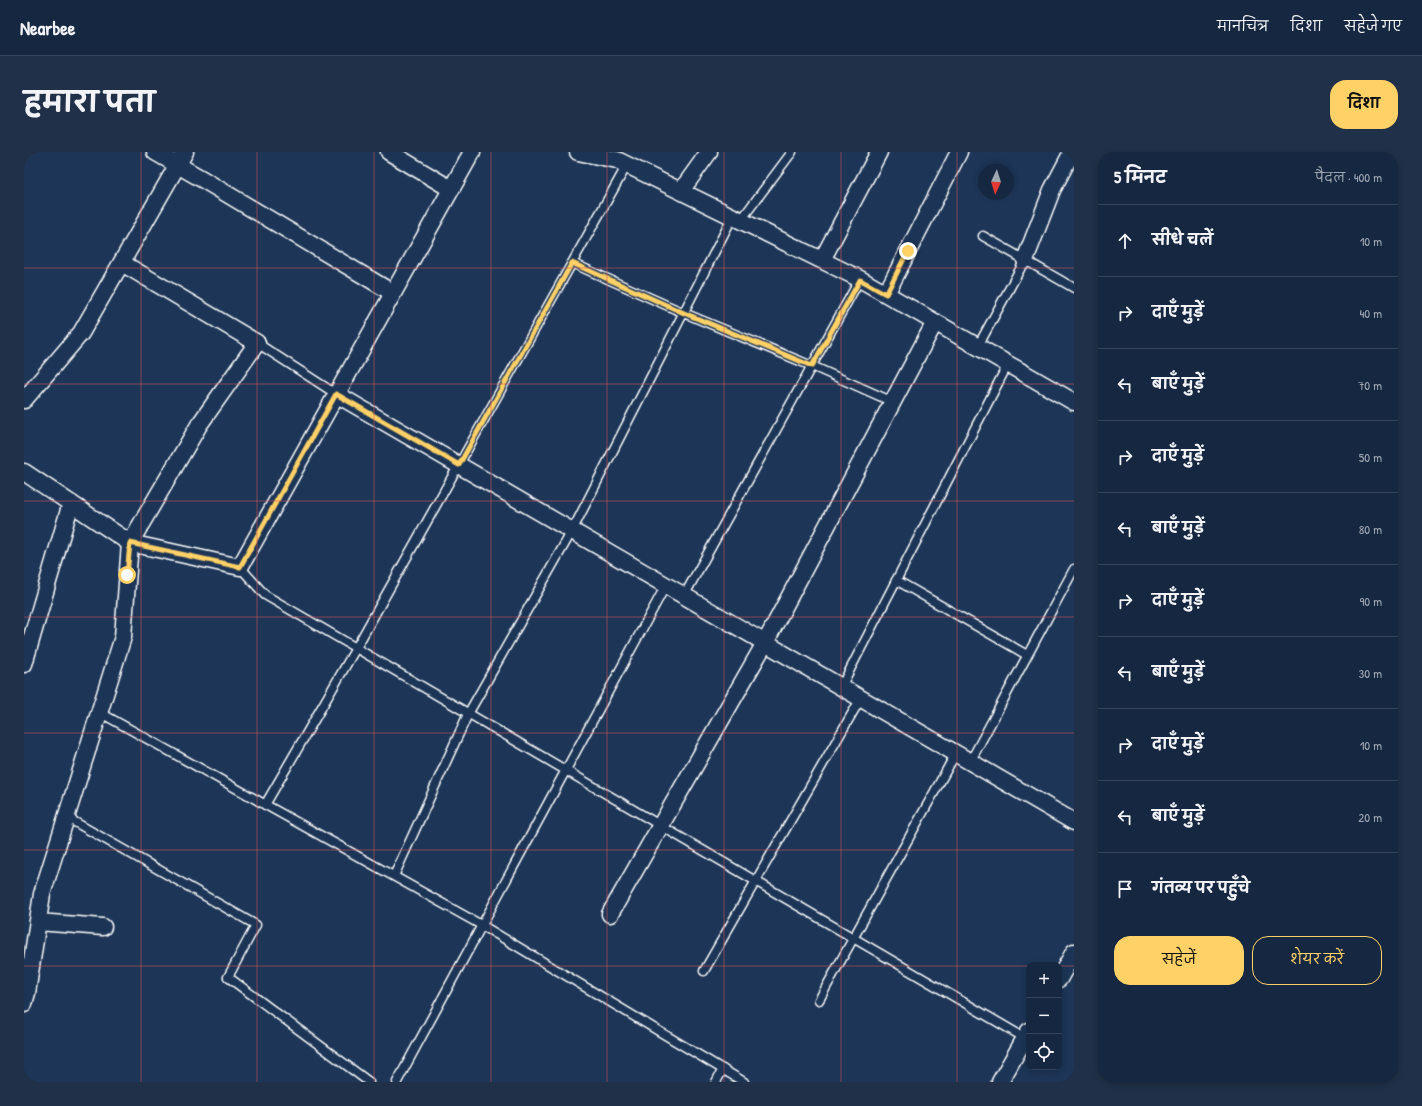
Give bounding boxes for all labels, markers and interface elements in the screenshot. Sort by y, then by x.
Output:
text: Nearbee [20,15,75,41]
text: मानचित्र [1217,16,1268,35]
text: दिशा [1290,16,1322,35]
text: सहेजे गए [1344,16,1402,35]
button: दिशा [1330,80,1398,129]
text: हमारा पता [24,83,155,121]
north arrow [978,164,1014,200]
text: 5 मिनट [1114,165,1166,188]
text: पैदल · 400 m [1315,168,1382,186]
text: सीधे चलें [1152,229,1213,250]
icon: ahead [1114,230,1136,252]
text: 10 m [1360,232,1382,250]
route end [899,242,917,260]
text: दाएँ मुड़ें [1152,301,1204,322]
icon: right [1114,302,1136,324]
text: 40 m [1359,304,1382,322]
text: बाएँ मुड़ें [1152,373,1204,394]
icon: left [1114,374,1136,396]
text: 70 m [1358,376,1382,394]
text: दाएँ मुड़ें [1152,445,1204,466]
icon: right [1114,446,1136,468]
text: 50 m [1359,448,1382,466]
text: बाएँ मुड़ें [1152,517,1204,538]
icon: left [1114,518,1136,540]
text: 80 m [1359,520,1382,538]
route start [118,566,136,584]
text: दाएँ मुड़ें [1152,589,1204,610]
icon: right [1114,590,1136,612]
text: 90 m [1360,592,1382,610]
text: बाएँ मुड़ें [1152,661,1204,682]
icon: left [1114,662,1136,684]
text: 30 m [1359,664,1382,682]
text: दाएँ मुड़ें [1152,733,1204,754]
icon: right [1114,734,1136,756]
text: 10 m [1360,736,1382,754]
text: बाएँ मुड़ें [1152,805,1204,826]
icon: left [1114,806,1136,828]
text: 20 m [1358,808,1382,826]
text: गंतव्य पर पहुँचे [1152,877,1250,898]
icon: arrive [1114,878,1136,900]
button: सहेजें [1114,936,1244,985]
button: शेयर करें [1252,936,1382,985]
map controls [1026,962,1062,1070]
button: + [1026,962,1062,998]
button: − [1026,998,1062,1034]
button: locate [1026,1034,1062,1070]

